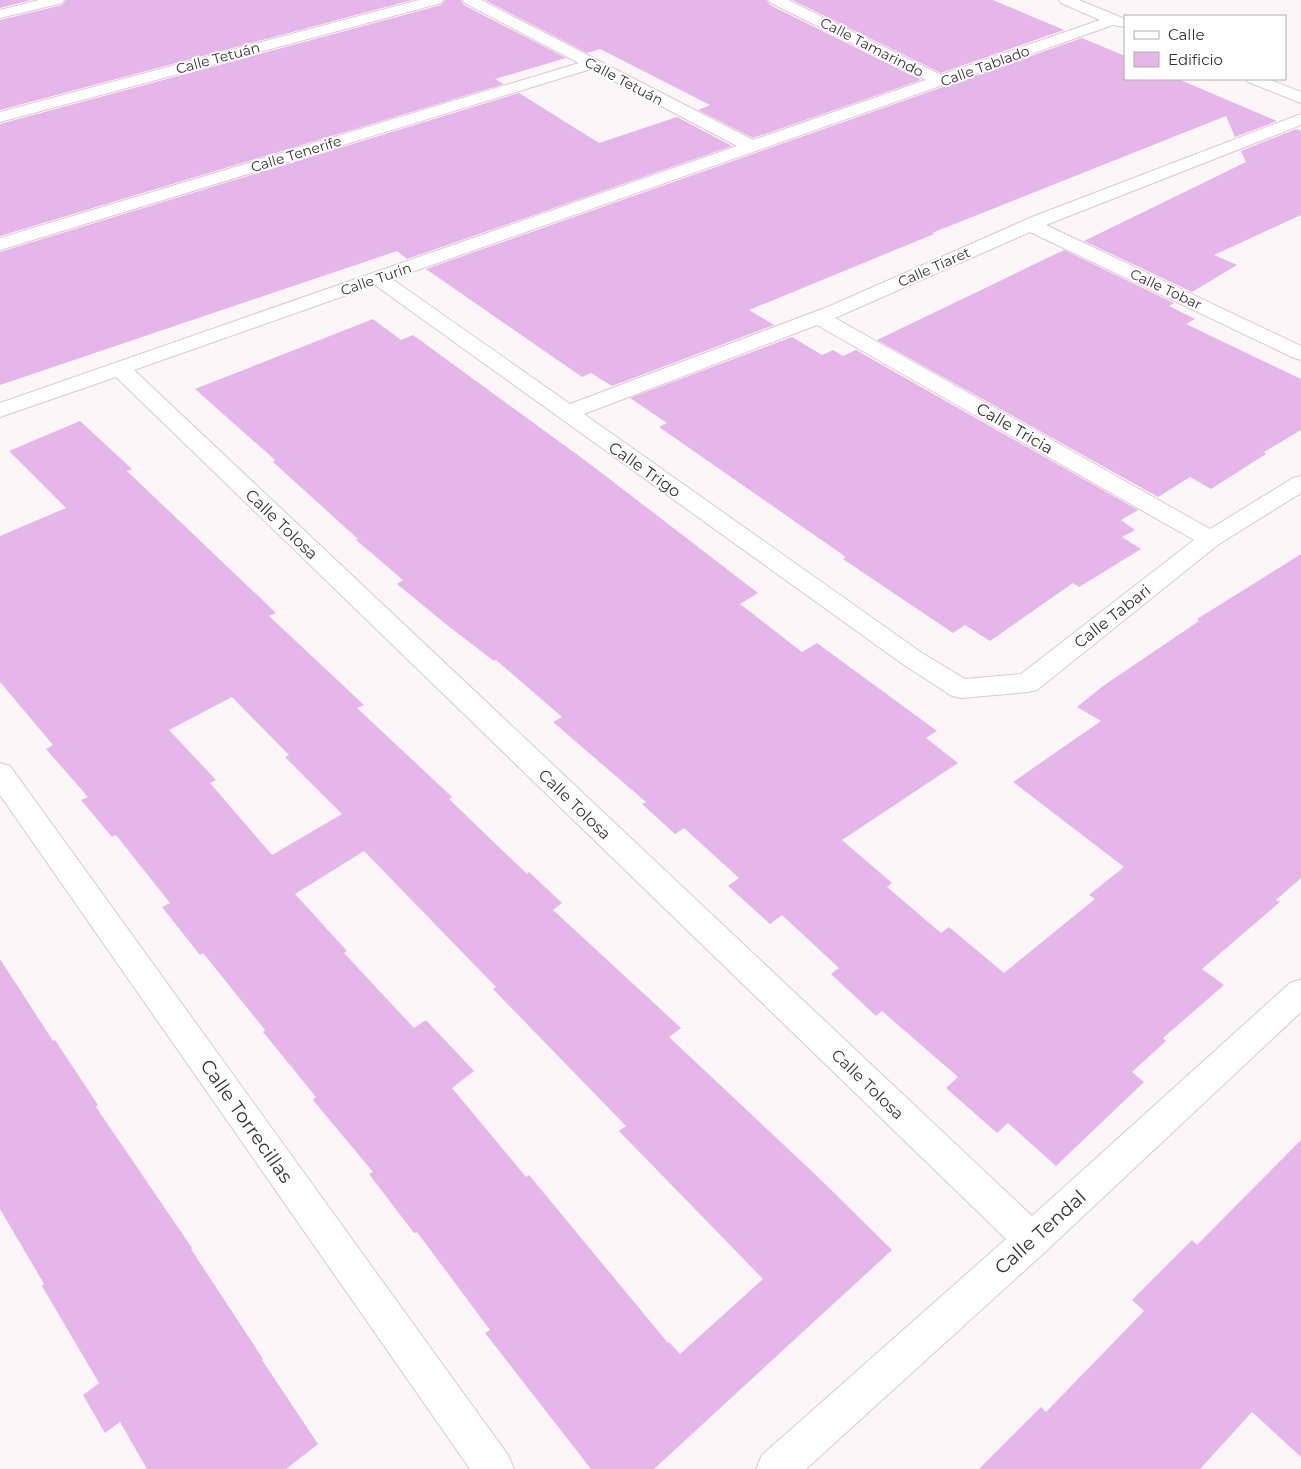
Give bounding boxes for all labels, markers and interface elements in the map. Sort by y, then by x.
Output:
street label: Calle Tamarindo [817,13,927,81]
legend [1124,15,1286,80]
text: Calle [1168,25,1205,44]
street label: Calle Tetuán [174,38,262,78]
street label: Calle Tablado [938,41,1032,90]
text: Edificio [1168,50,1223,69]
street label: Calle Tetuán [582,53,666,109]
street label: Calle Tenerife [249,132,343,176]
street label: Calle Tiaret [895,243,973,291]
street label: Calle Turin [338,258,414,300]
street label: Calle Tobar [1127,265,1205,314]
street label: Calle Tricia [973,399,1056,458]
street label: Calle Trigo [605,438,684,501]
street label: Calle Tolosa [242,485,322,564]
street label: Calle Tabari [1070,581,1154,652]
street label: Calle Tolosa [535,765,615,844]
street label: Calle Tolosa [828,1045,908,1124]
street label: Calle Torrecillas [195,1055,298,1188]
street label: Calle Tendal [990,1185,1091,1279]

